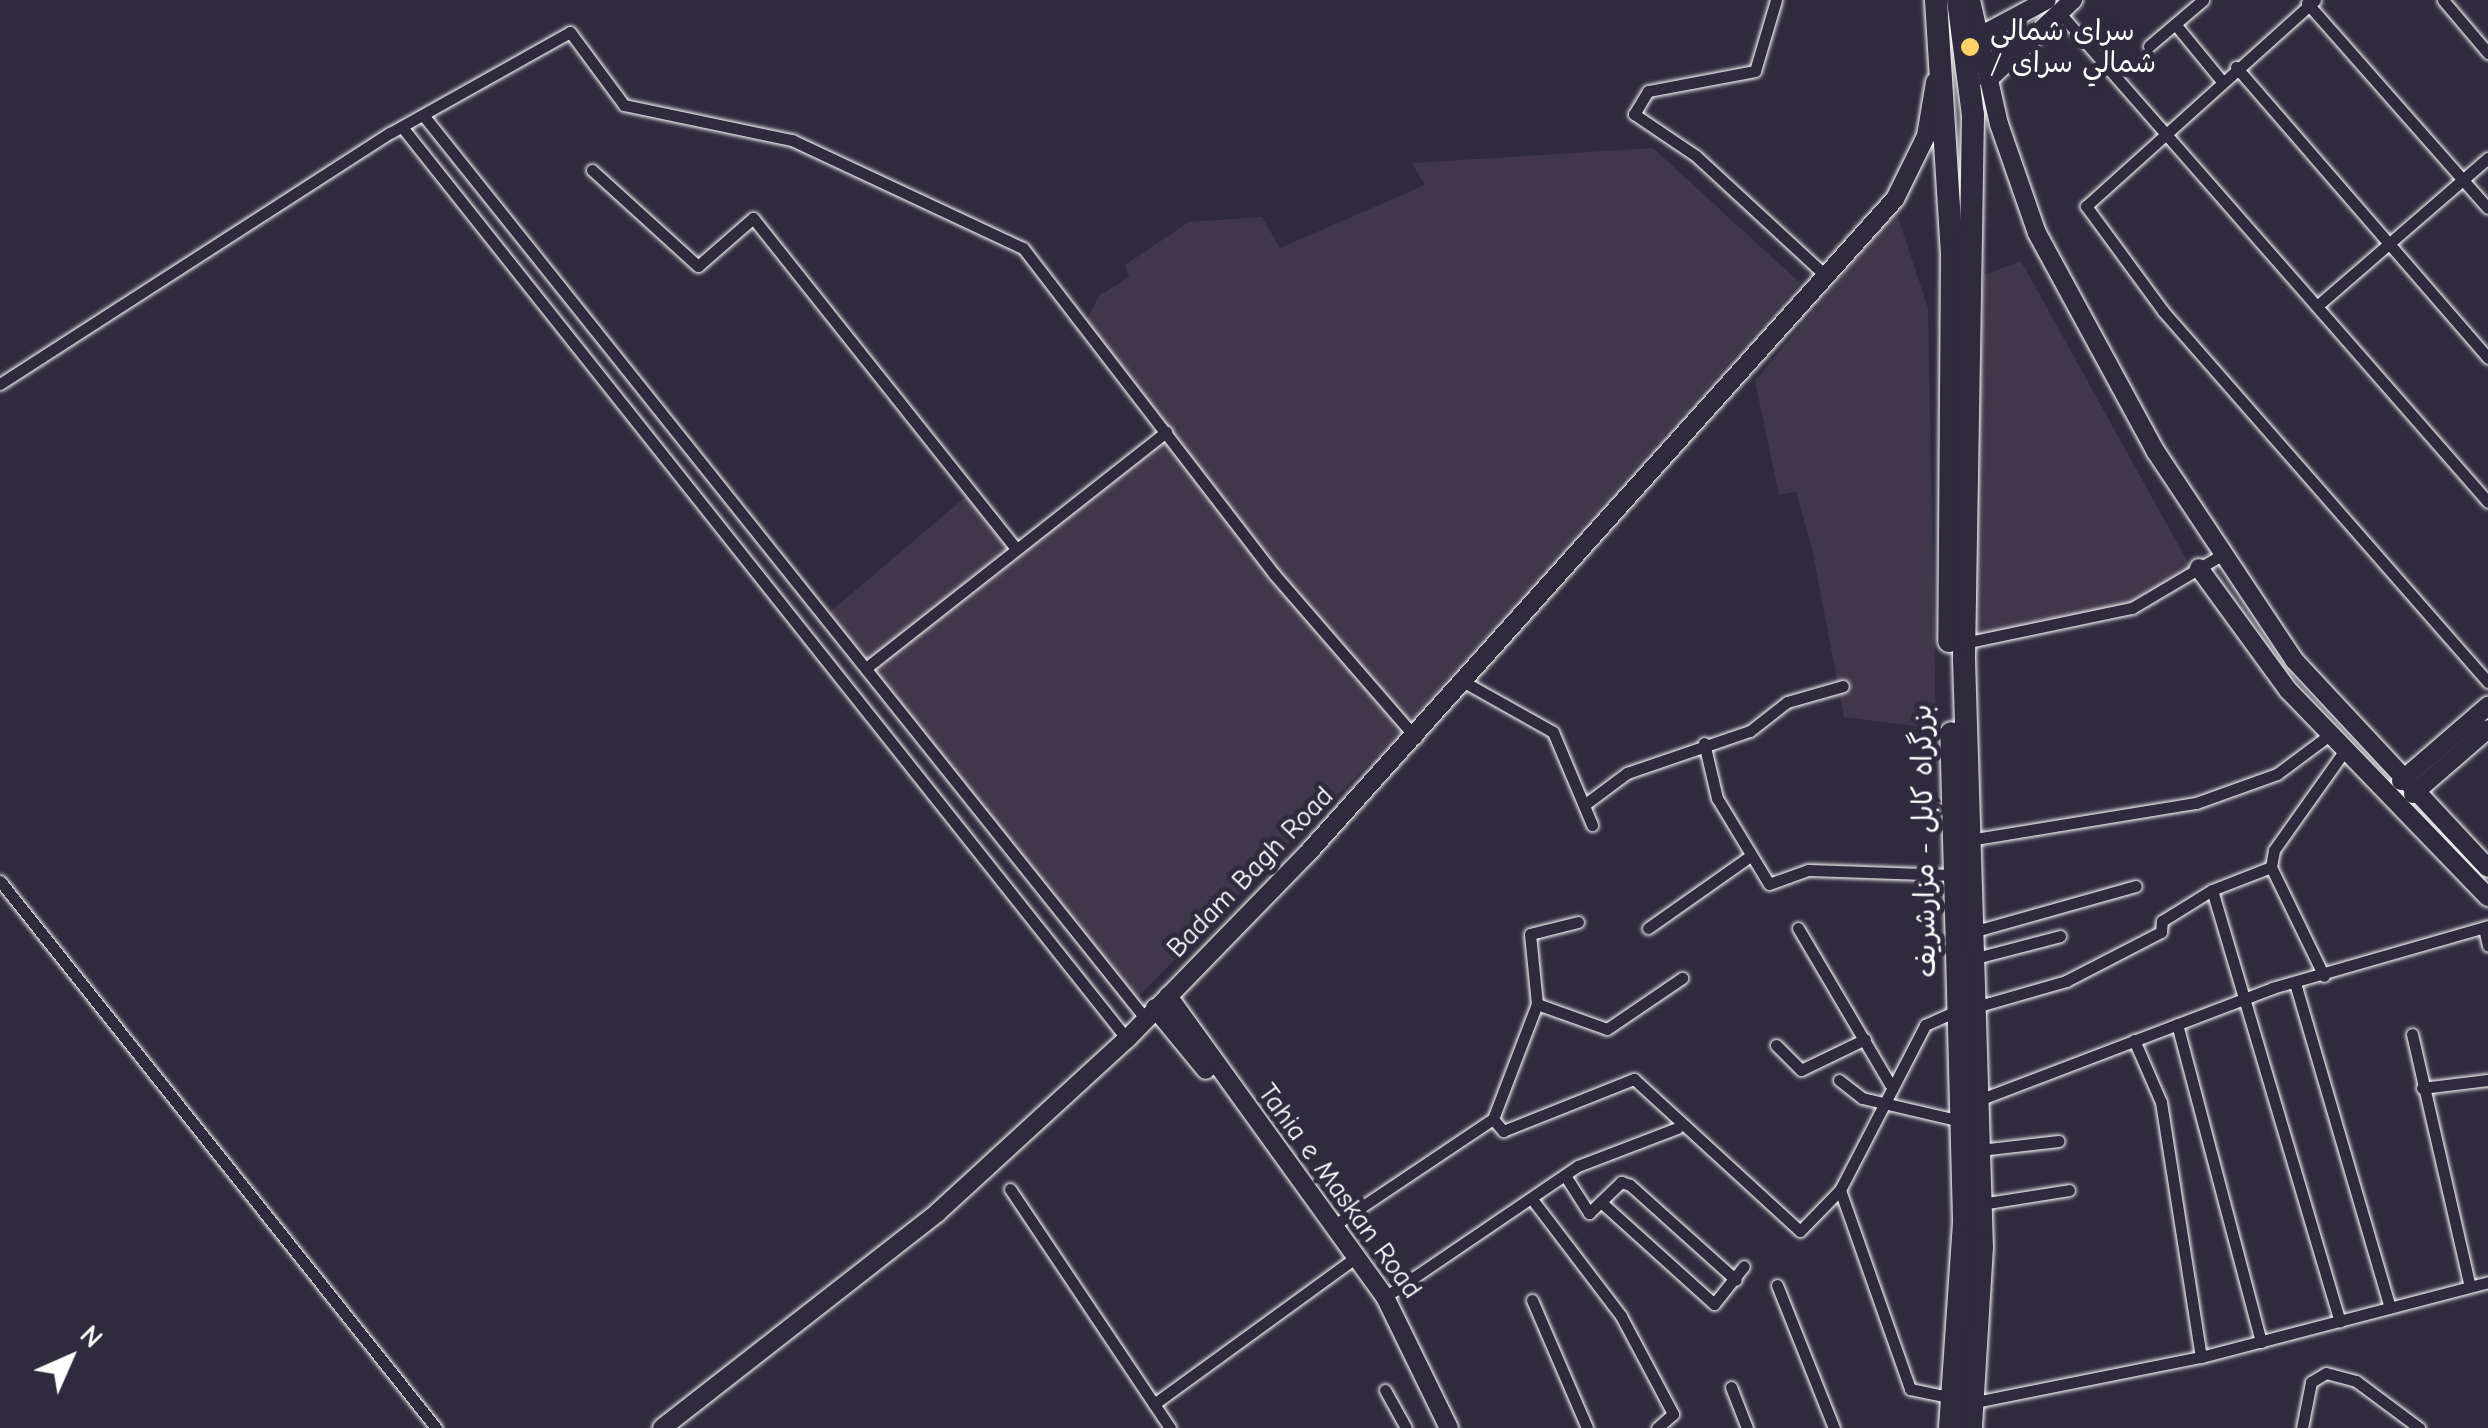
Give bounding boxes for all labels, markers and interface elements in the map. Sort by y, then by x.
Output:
place label: سرای شمالي / شمالي سرای [1990,14,2156,80]
marker: سرای شمالي / شمالي سرای [1959,36,1981,58]
street label: بزرگراه کابل - مزارشریف [1905,704,1943,978]
street label: Badam Bagh Road [1160,779,1340,965]
street label: Tahia e Maskan Road [1251,1077,1429,1305]
north arrow [20,1308,120,1408]
text: N [73,1319,109,1355]

